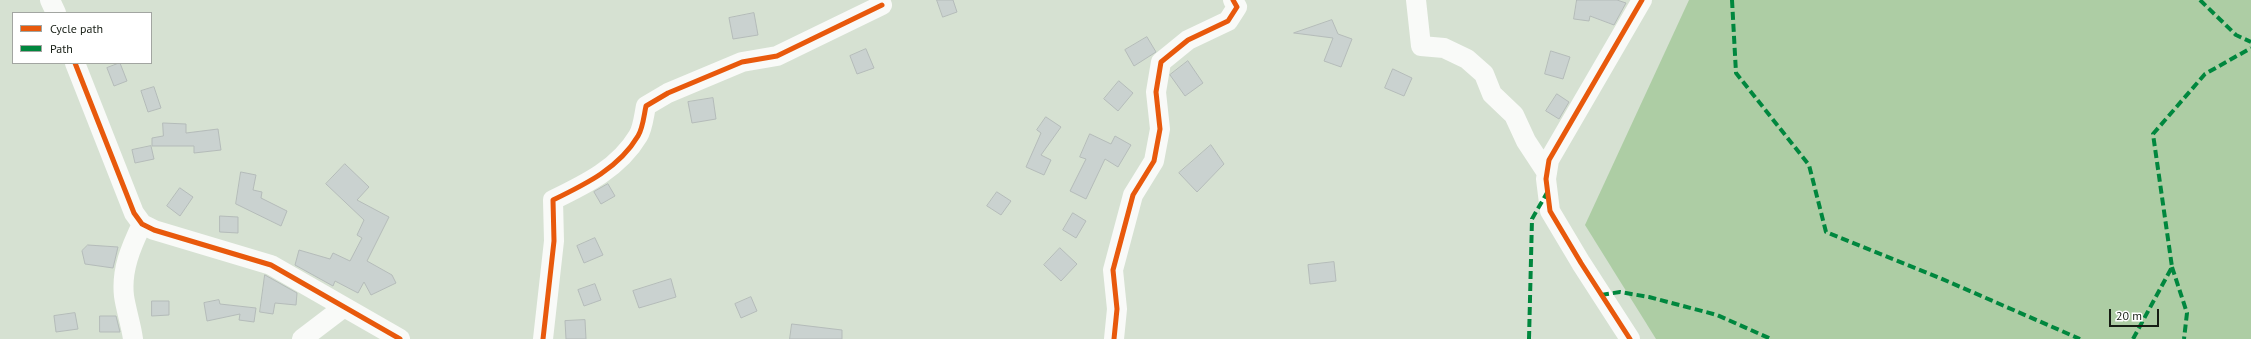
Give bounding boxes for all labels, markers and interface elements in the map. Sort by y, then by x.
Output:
legend [12,12,152,64]
text: Cycle path [50,21,103,36]
text: Path [50,41,73,56]
scale bar [2111,301,2161,327]
text: 20 m [2116,308,2142,323]

